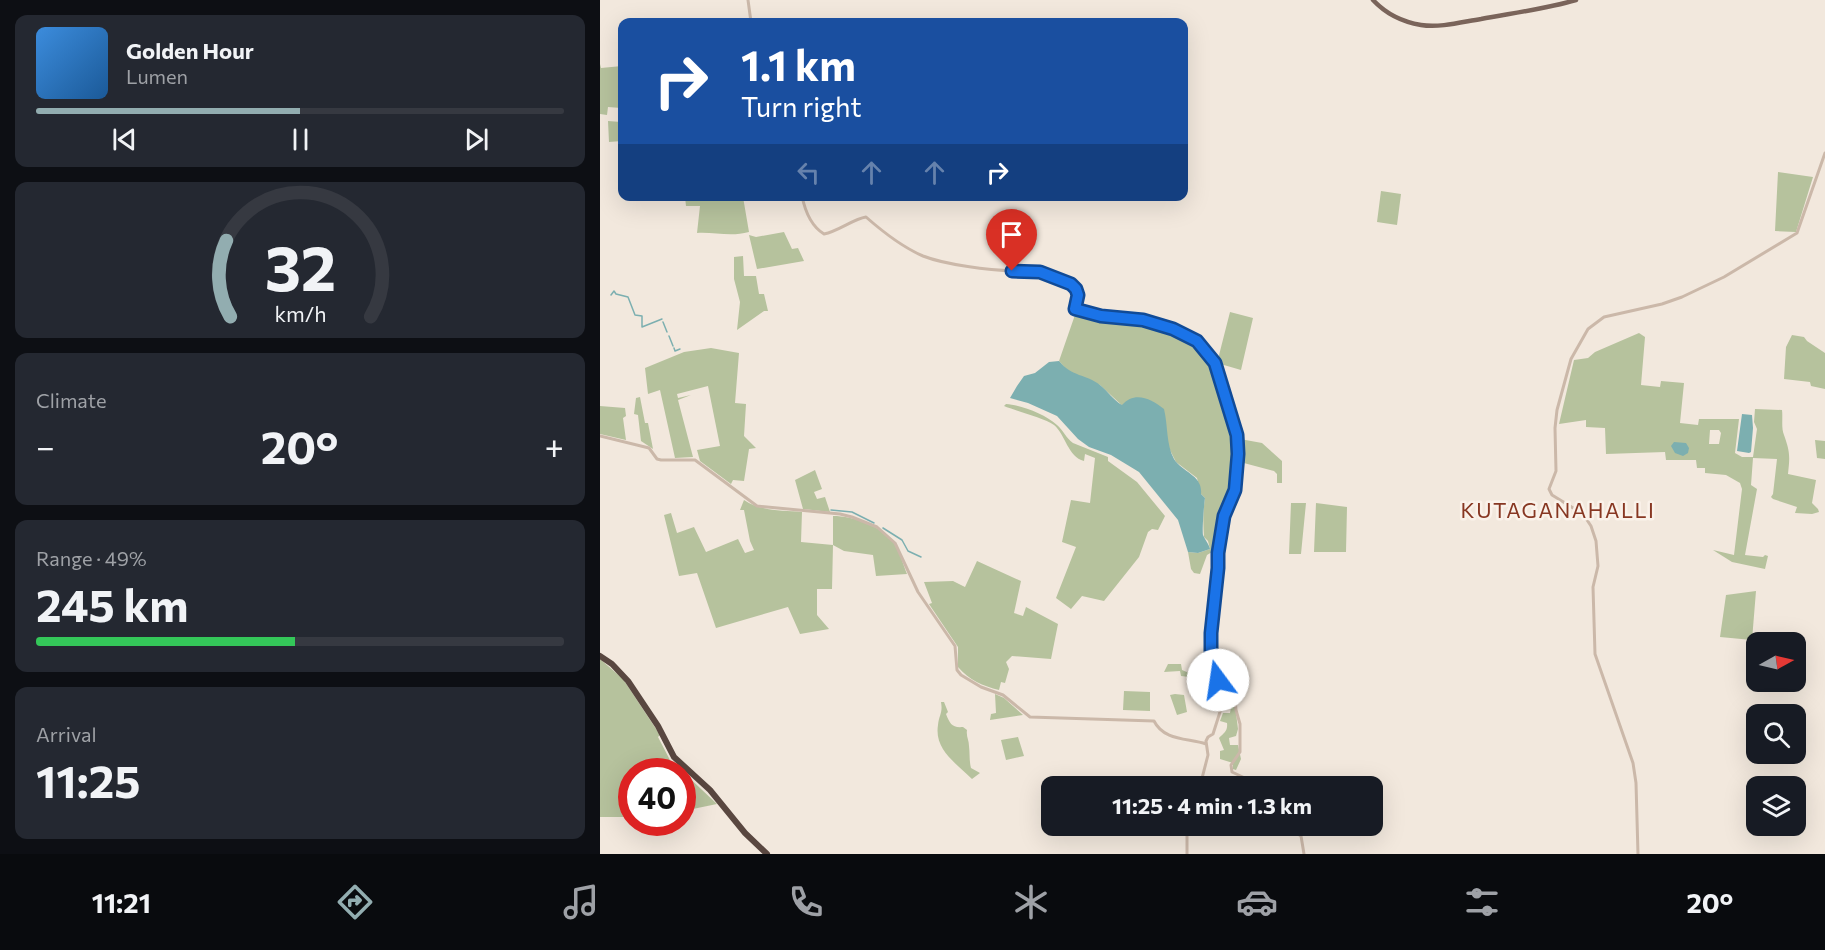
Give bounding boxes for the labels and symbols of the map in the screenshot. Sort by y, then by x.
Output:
pin [986,209,1037,271]
district label: KUTAGANAHALLI [1461,497,1655,522]
north arrow [1746,632,1806,692]
position arrow [1186,648,1250,712]
speed limit sign: 40 [618,758,696,836]

